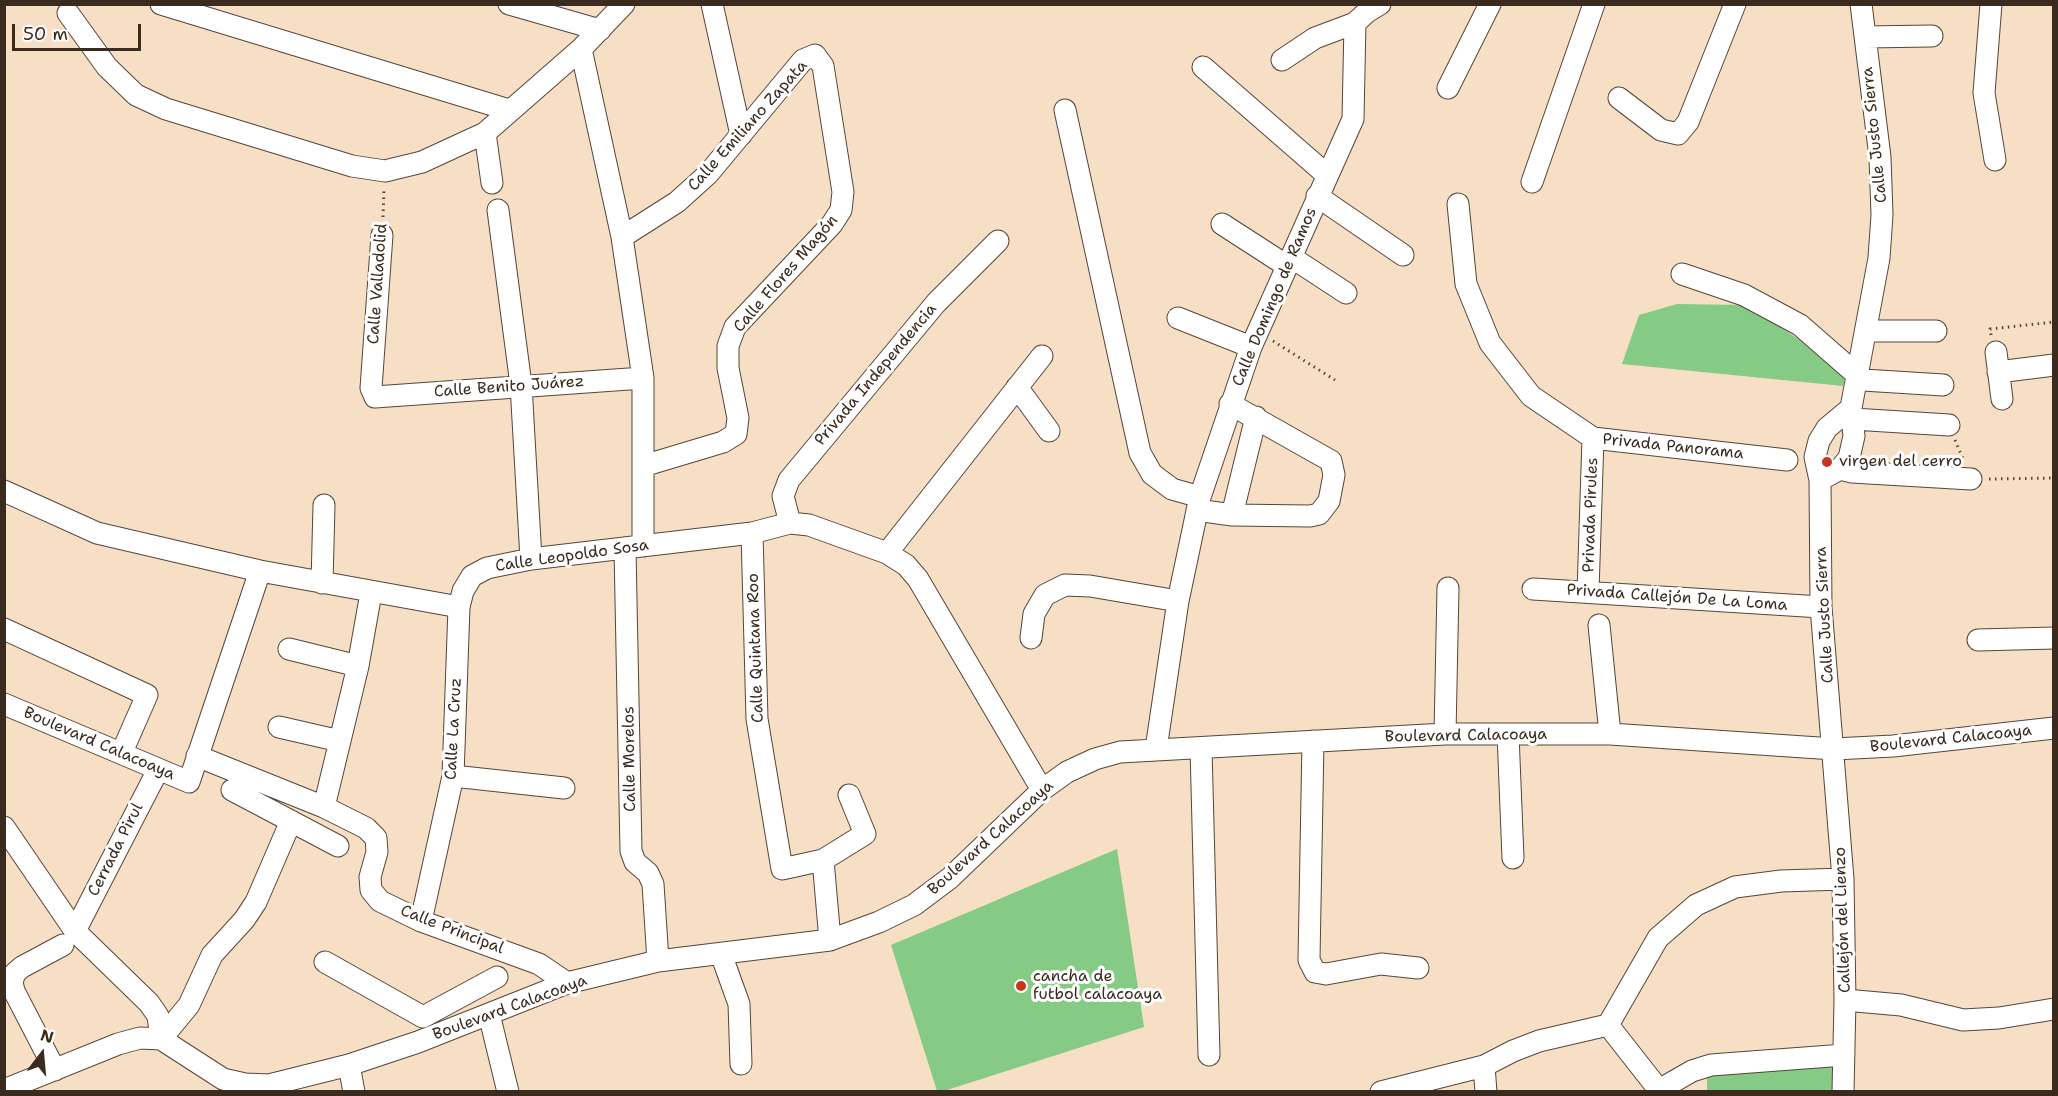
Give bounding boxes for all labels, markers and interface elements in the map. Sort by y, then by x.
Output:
scale bar [15,12,144,50]
text: 50 m [23,22,68,46]
street label: Calle Emiliano Zapata [684,57,812,195]
street label: Calle Justo Sierra [1858,66,1892,204]
street label: Calle Domingo de Ramos [1229,205,1321,389]
street label: Calle Flores Magón [730,211,842,337]
street label: Calle Valladolid [364,223,392,345]
street label: Privada Independencia [811,300,941,450]
street label: Calle Benito Juárez [433,372,585,402]
street label: Privada Panorama [1601,430,1745,464]
place label: virgen del cerro [1839,452,1962,472]
marker: virgen del cerro [1820,455,1834,469]
street label: Privada Pirules [1579,457,1603,573]
street label: Calle Leopoldo Sosa [494,536,650,576]
street label: Calle Justo Sierra [1812,546,1838,684]
street label: Calle Quintana Roo [744,573,768,723]
street label: Privada Callejón De La Loma [1566,581,1788,615]
street label: Calle La Cruz [442,677,466,781]
street label: Boulevard Calacoaya [20,703,178,785]
street label: Calle Morelos [619,706,641,812]
street label: Boulevard Calacoaya [1869,721,2033,757]
street label: Boulevard Calacoaya [1385,725,1547,747]
street label: Boulevard Calacoaya [924,776,1058,900]
street label: Cerrada Pirul [84,800,148,900]
street label: Callejón del Lienzo [1831,847,1855,993]
street label: Calle Principal [397,901,507,959]
place label: cancha de futbol calacoaya [1033,967,1162,1005]
street label: Boulevard Calacoaya [430,971,590,1045]
marker: cancha de futbol calacoaya [1014,979,1028,993]
north arrow [12,1024,72,1084]
text: N [38,1024,56,1048]

